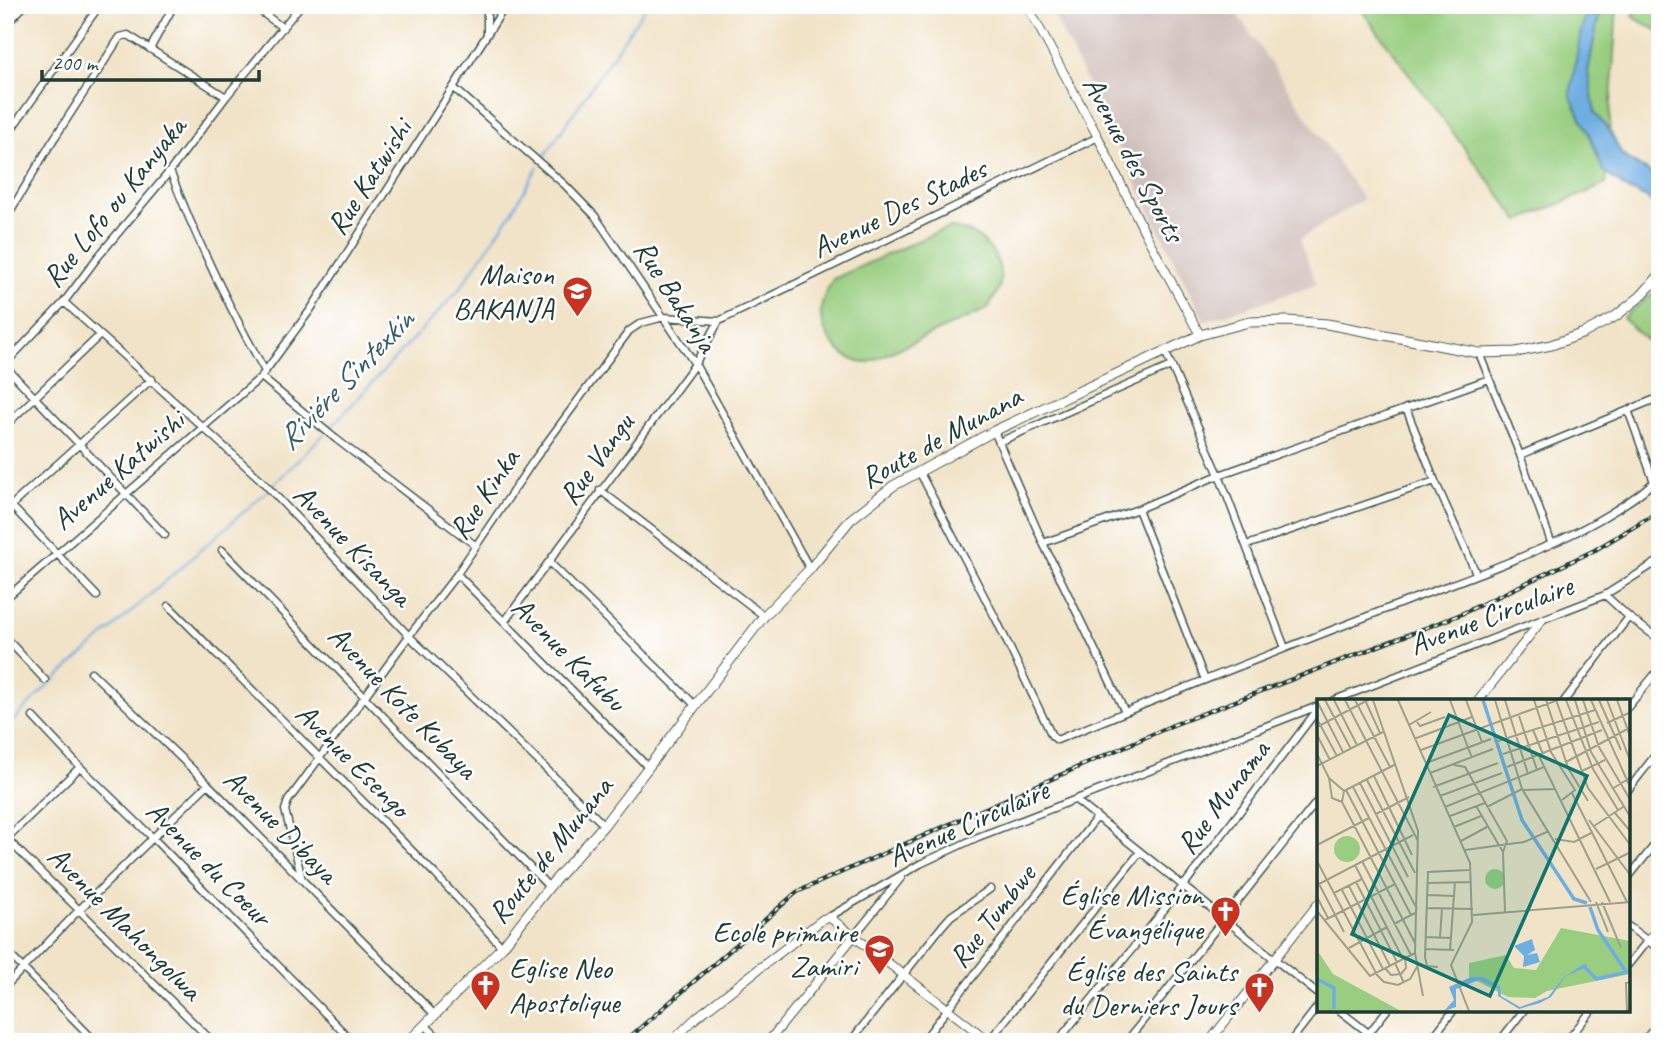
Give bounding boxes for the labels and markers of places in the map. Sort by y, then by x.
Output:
place label: Maison BAKANJA [453,255,555,327]
school or university icon: Maison BAKANJA [560,274,594,318]
place label: Église Mission Évangélique [1061,876,1205,948]
church icon: Église Mission Évangélique [1209,895,1243,939]
place label: Ecole primaire Zamiri [712,913,860,985]
school or university icon: Ecole primaire Zamiri [863,932,897,976]
place label: Eglise Neo Apostolique [509,949,622,1021]
place label: Église des Saints du Derniers Jours [1060,952,1240,1024]
church icon: Eglise Neo Apostolique [469,968,503,1012]
church icon: Église des Saints du Derniers Jours [1243,971,1277,1015]

